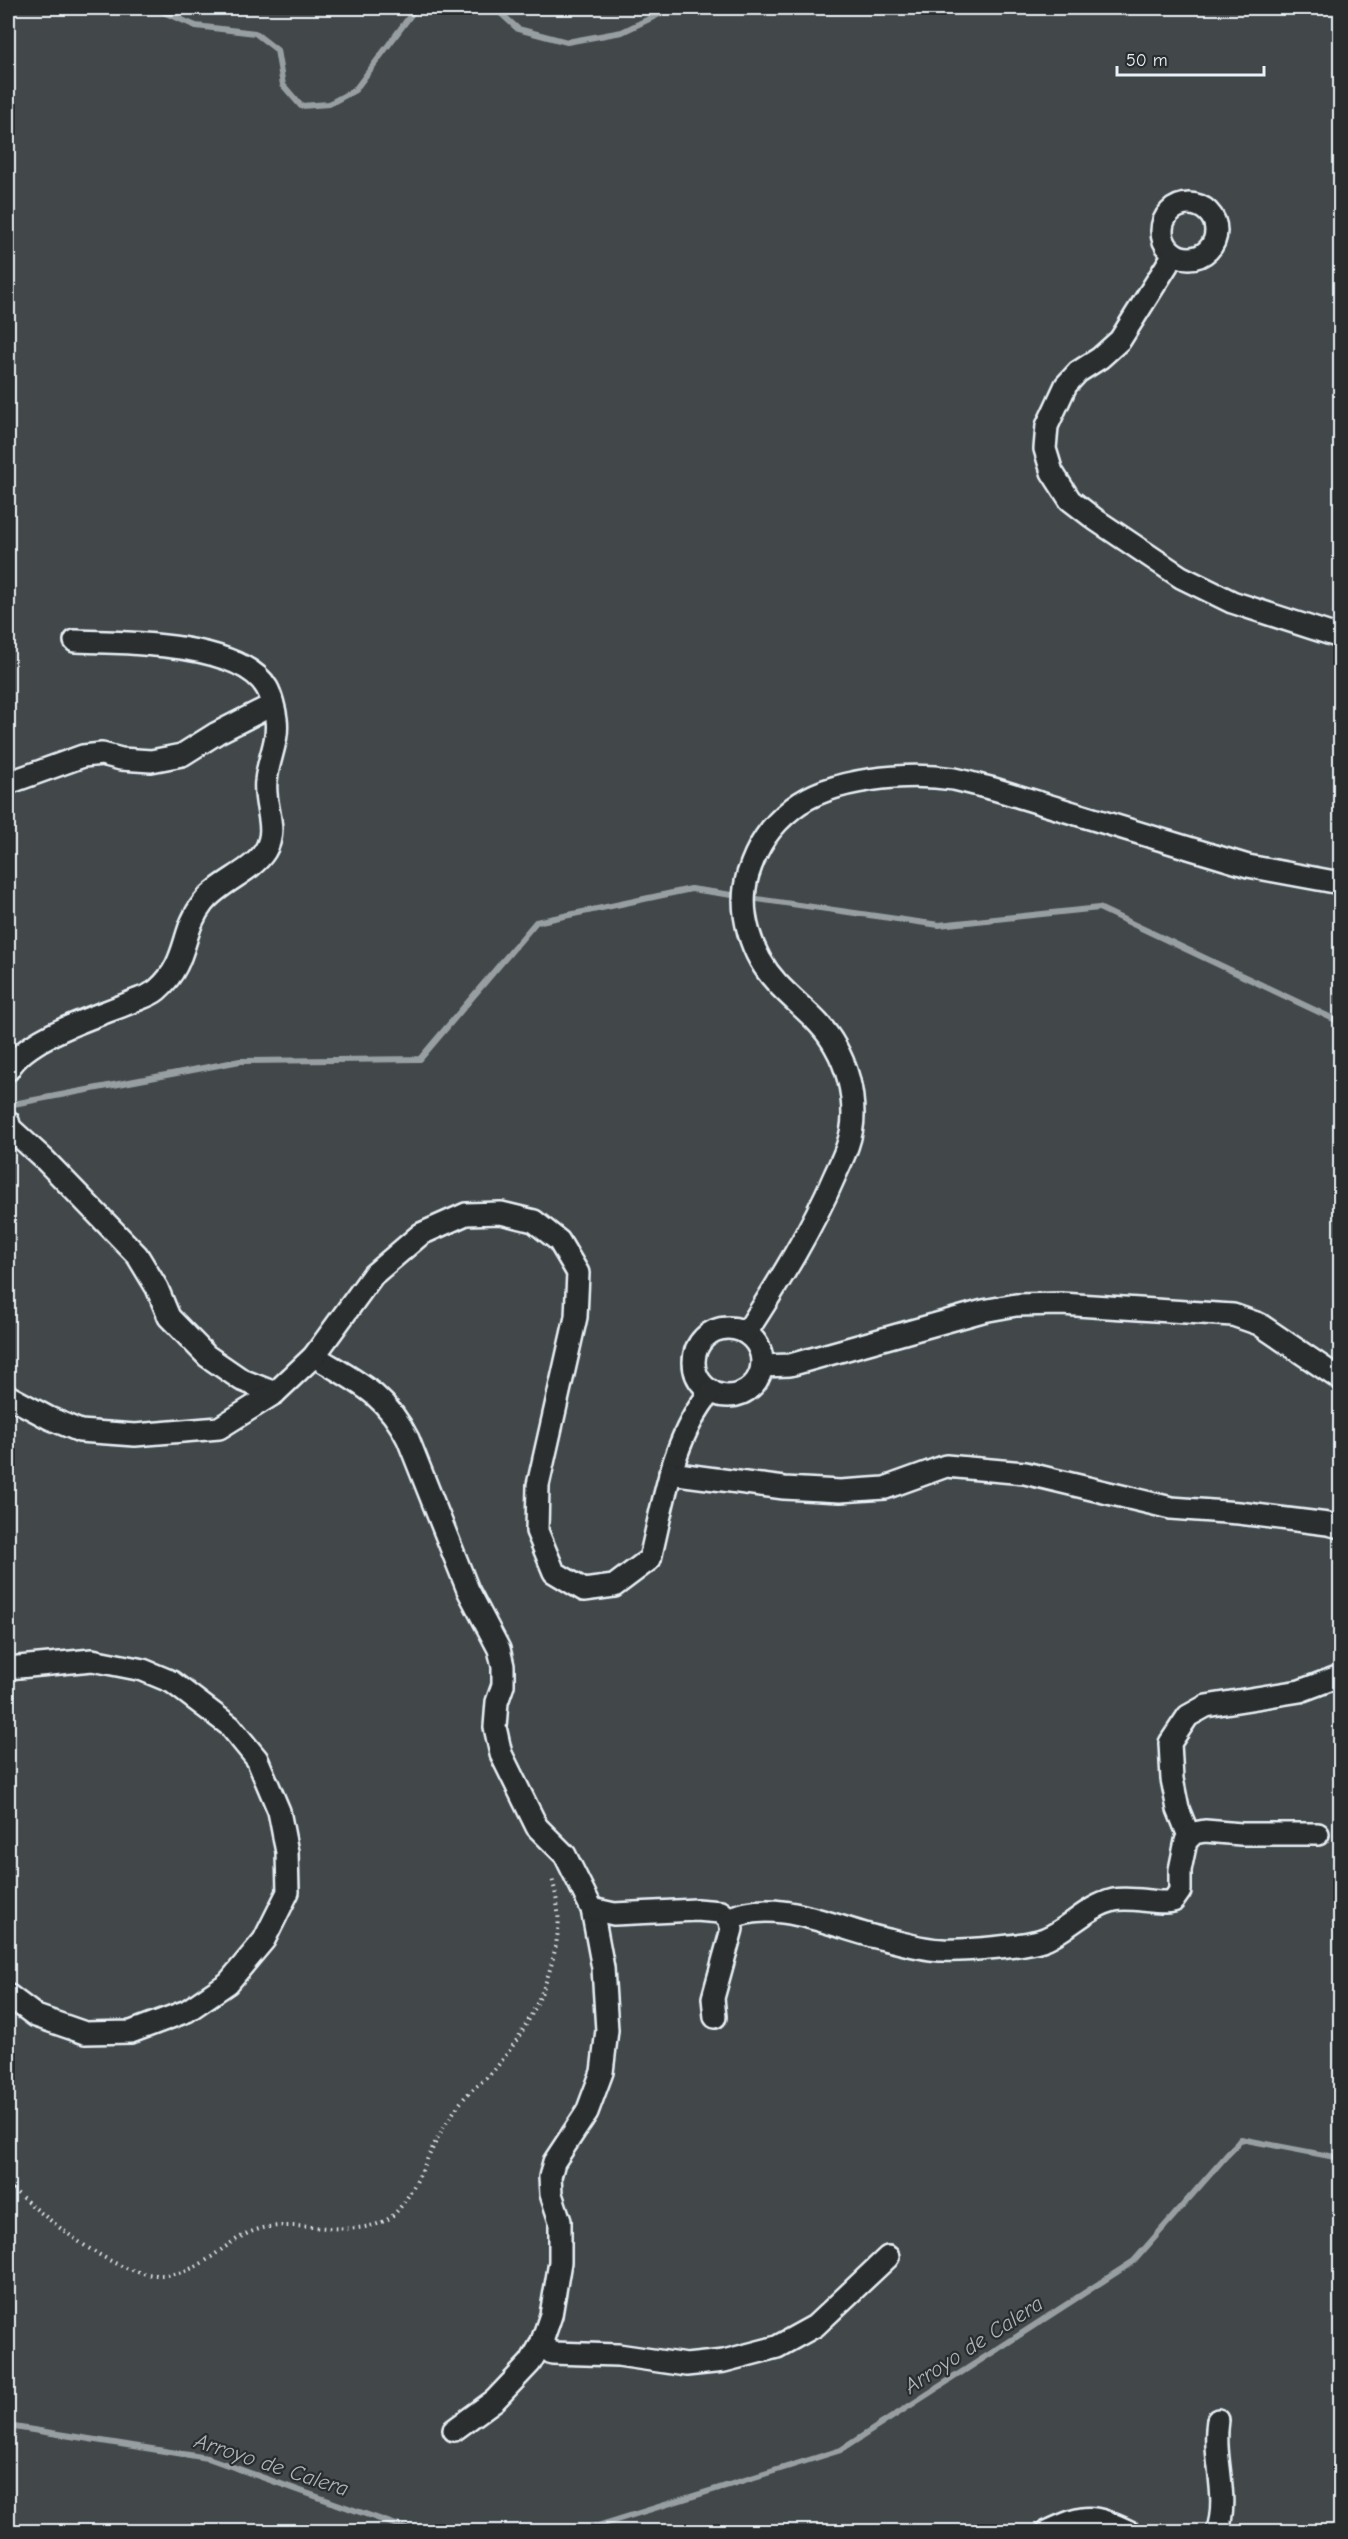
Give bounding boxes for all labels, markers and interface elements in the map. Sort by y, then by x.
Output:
scale bar [1117,39,1264,77]
text: 50 m [1126,50,1168,71]
water label: Arroyo de Calera [898,2290,1048,2400]
water label: Arroyo de Calera [191,2428,352,2502]

